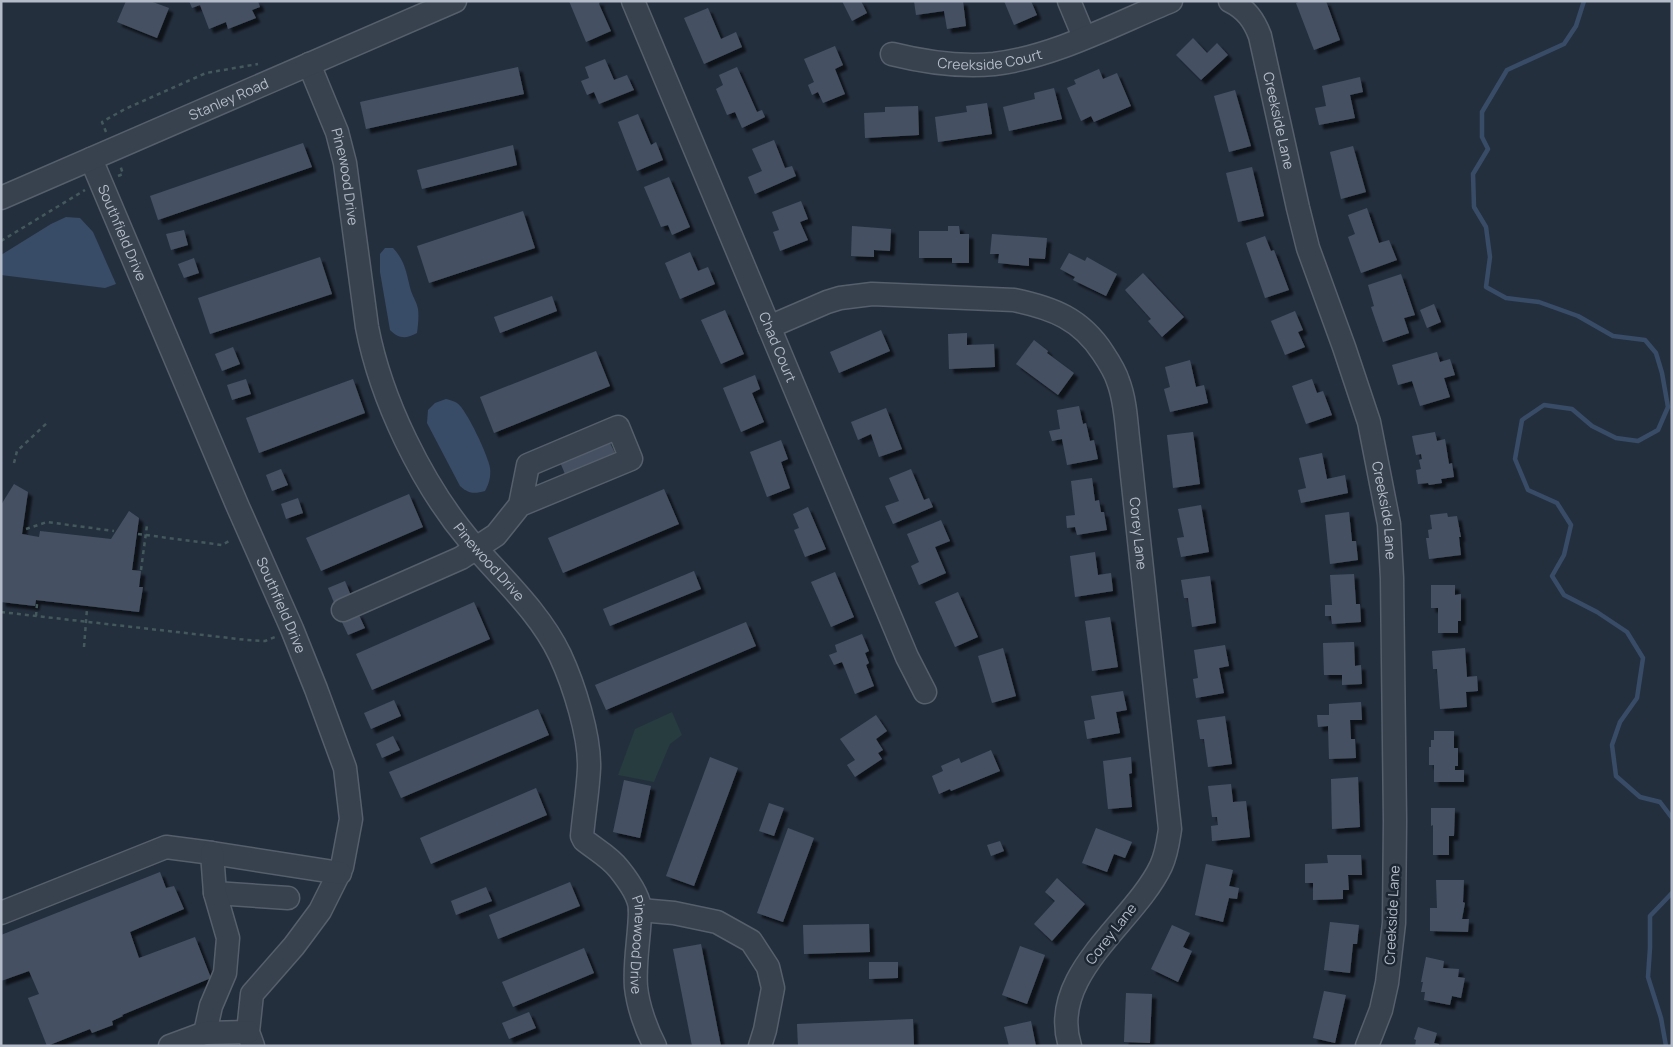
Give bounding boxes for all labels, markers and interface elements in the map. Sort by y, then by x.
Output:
street label: Creekside Court [937,44,1045,74]
street label: Creekside Lane [1259,70,1299,171]
street label: Stanley Road [186,73,271,124]
street label: Pinewood Drive [327,126,363,227]
street label: Southfield Drive [94,181,151,284]
street label: Chad Court [755,309,801,385]
street label: Creekside Lane [1368,460,1401,560]
street label: Corey Lane [1125,496,1152,571]
street label: Pinewood Drive [450,519,529,605]
street label: Southfield Drive [252,554,311,656]
street label: Creekside Lane [1379,865,1404,965]
street label: Pinewood Drive [627,893,650,995]
street label: Corey Lane [1081,899,1141,968]

